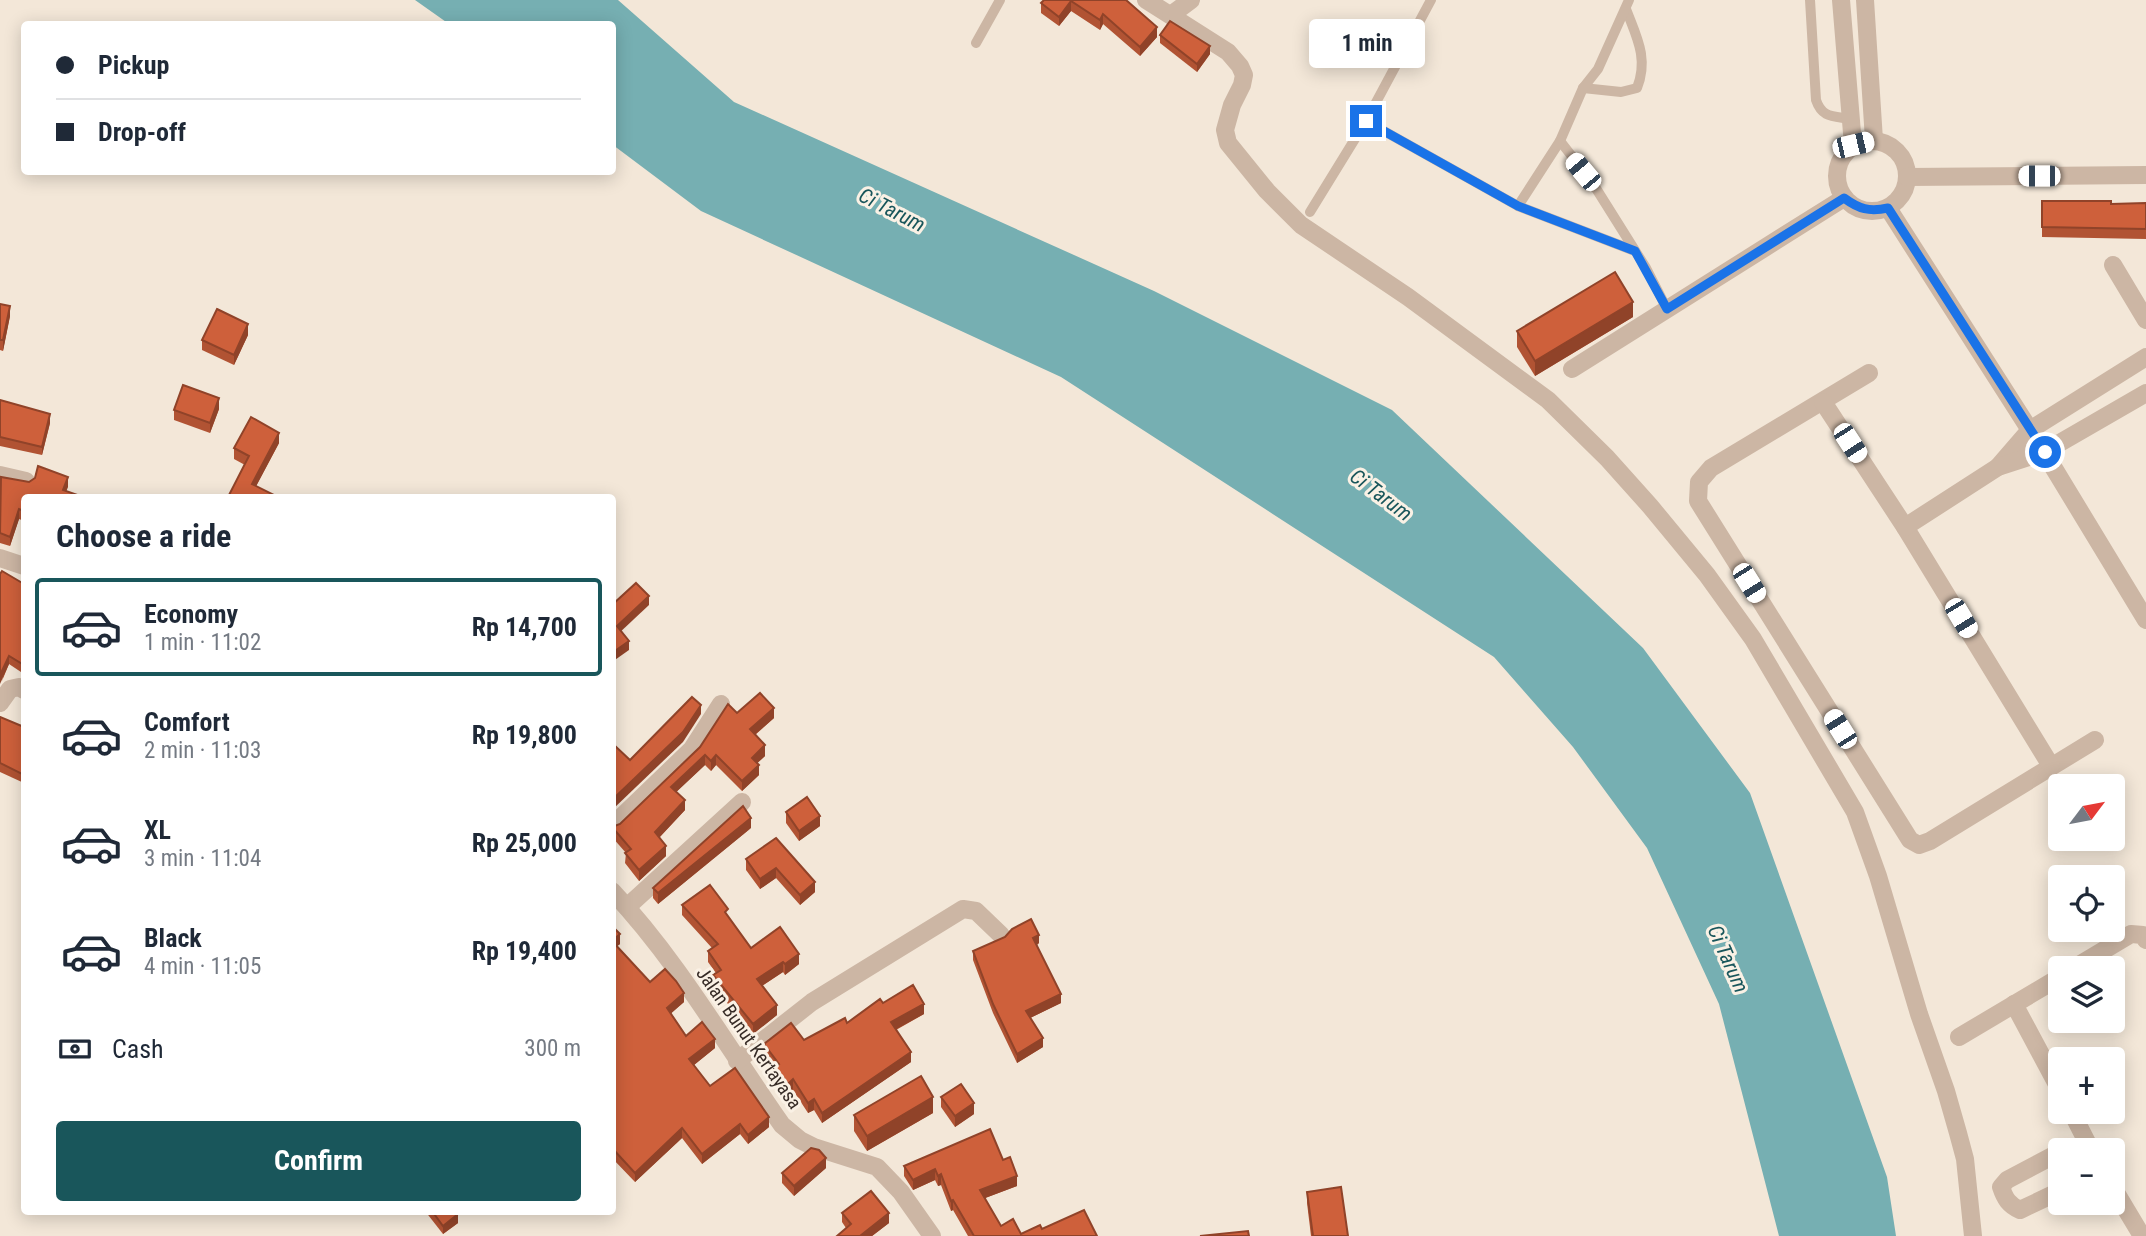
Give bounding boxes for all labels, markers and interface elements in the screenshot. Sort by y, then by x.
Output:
callout: 1 min [1308,19,1424,68]
text: 1 min [1341,30,1393,57]
text: Pickup [98,50,169,80]
route end [1350,105,1382,137]
text: Drop-off [98,117,186,147]
car [1831,130,1876,160]
car [1562,149,1605,195]
car [2019,166,2061,187]
water label: Ci Tarum [855,183,929,237]
car [1830,420,1871,466]
route start [2029,436,2061,468]
water label: Ci Tarum [1345,464,1417,526]
text: Choose a ride [56,517,231,555]
car [1729,560,1770,606]
car [1942,595,1981,641]
icon: car [60,596,123,659]
text: Economy [144,599,238,629]
text: Rp 14,700 [472,612,577,642]
text: 1 min · 11:02 [144,629,261,656]
icon: car [60,704,123,767]
car [1820,706,1861,752]
text: Comfort [144,707,230,737]
text: Rp 19,800 [472,720,577,750]
text: 2 min · 11:03 [144,737,261,764]
north arrow [2048,774,2124,850]
map controls [2048,774,2125,1215]
icon: car [60,812,123,875]
text: XL [144,815,171,845]
text: Rp 25,000 [472,828,577,858]
text: 3 min · 11:04 [144,845,261,872]
button: locate [2048,865,2125,942]
icon: car [60,920,123,983]
water label: Ci Tarum [1703,922,1753,996]
text: Black [144,923,202,953]
text: Rp 19,400 [472,936,577,966]
text: 4 min · 11:05 [144,953,261,980]
button: layers [2048,956,2125,1033]
street label: Jalan Bunut Kertayasa [691,963,807,1113]
icon: cash [56,1030,94,1068]
text: Cash [112,1034,164,1064]
text: 300 m [524,1035,581,1062]
button: + [2048,1047,2125,1124]
button: Confirm [56,1121,581,1201]
button: − [2048,1138,2125,1215]

